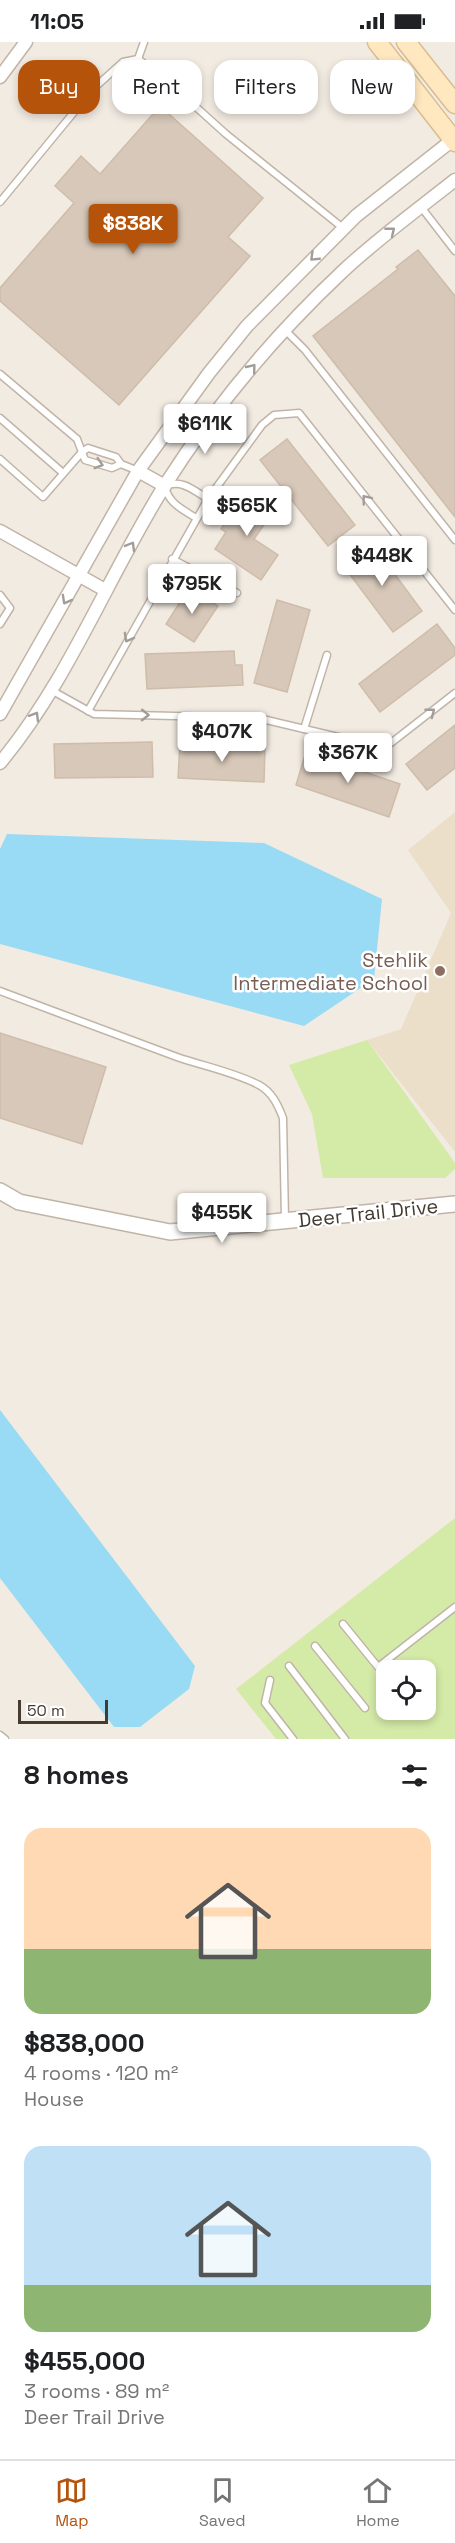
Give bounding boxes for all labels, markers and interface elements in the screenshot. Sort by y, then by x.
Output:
text: 11:05 [30,7,84,35]
chip: Buy [18,60,100,114]
chip: Rent [112,60,202,114]
chip: Filters [214,60,318,114]
chip: New [330,60,415,114]
pin: $838K [91,204,175,255]
text: $838K [103,210,163,236]
one-way arrow [384,228,395,239]
one-way arrow [311,249,322,260]
one-way arrow [245,364,256,375]
pin: $611K [163,404,247,455]
text: $611K [178,410,233,436]
one-way arrow [93,457,104,469]
pin: $565K [205,486,289,537]
text: $565K [217,492,278,518]
one-way arrow [363,494,374,505]
pin: $448K [340,536,424,587]
one-way arrow [124,542,135,552]
text: $448K [351,542,413,568]
pin: $795K [150,564,234,615]
text: $795K [162,570,222,596]
one-way arrow [62,594,73,604]
one-way arrow [124,632,135,642]
one-way arrow [424,708,435,719]
one-way arrow [141,709,150,721]
one-way arrow [27,712,39,722]
pin: $407K [180,712,264,763]
text: $407K [192,718,253,744]
pin: $367K [306,733,390,784]
text: $367K [318,739,378,765]
place label: Stehlik Intermediate School [233,947,428,996]
marker: Stehlik Intermediate School [433,964,447,978]
pin: $455K [180,1193,264,1244]
street label: Deer Trail Drive [297,1193,439,1233]
text: $455K [191,1199,253,1225]
map controls [376,1660,436,1720]
button: locate [376,1660,436,1720]
scale bar [18,1697,108,1724]
text: 50 m [27,1700,65,1721]
text: 8 homes [24,1758,129,1792]
icon: filters [398,1759,431,1792]
icon: home [174,1867,282,1975]
text: $838,000 [24,2026,145,2060]
text: 4 rooms · 120 m² [24,2060,178,2086]
text: House [24,2086,84,2112]
icon: home [174,2185,282,2293]
text: $455,000 [24,2344,145,2378]
text: 3 rooms · 89 m² [24,2378,169,2404]
text: Deer Trail Drive [24,2404,165,2430]
tab: Map [55,2474,89,2531]
tab: Saved [199,2474,246,2531]
tab: Home [356,2474,400,2531]

